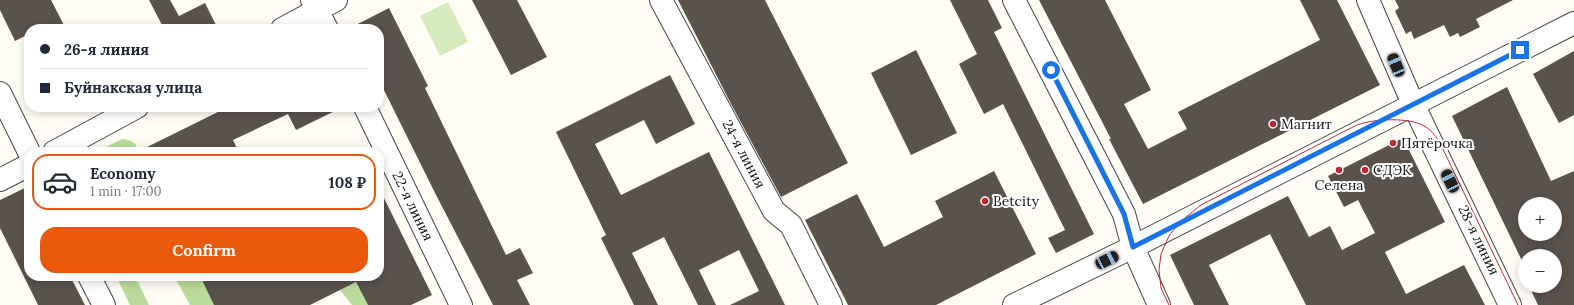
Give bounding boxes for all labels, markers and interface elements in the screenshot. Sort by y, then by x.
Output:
text: 26-я линия [64,40,149,59]
route end [1511,41,1529,59]
car [1386,52,1406,78]
route start [1042,61,1060,79]
text: Буйнакская улица [64,78,202,97]
place label: Магнит [1281,115,1332,133]
street label: 24-я линия [718,117,770,191]
marker: Магнит [1268,119,1278,129]
place label: Пятёрочка [1401,134,1473,152]
marker: Пятёрочка [1388,138,1398,148]
place label: СДЭК [1373,161,1412,179]
icon: car [42,164,78,200]
text: Economy [90,164,155,183]
marker: Селена [1334,165,1344,175]
marker: СДЭК [1360,165,1370,175]
street label: 22-я линия [388,168,438,244]
car [1439,168,1461,194]
text: 108 ₽ [329,173,366,192]
place label: Селена [1314,176,1364,194]
text: 1 min · 17:00 [90,183,162,200]
place label: Betcity [993,192,1040,210]
marker: Betcity [980,196,990,206]
map controls [1518,197,1562,293]
button: + [1518,197,1562,241]
street label: 28-я линия [1454,202,1504,278]
button: Confirm [40,227,368,273]
car [1094,249,1120,271]
button: − [1518,249,1562,293]

